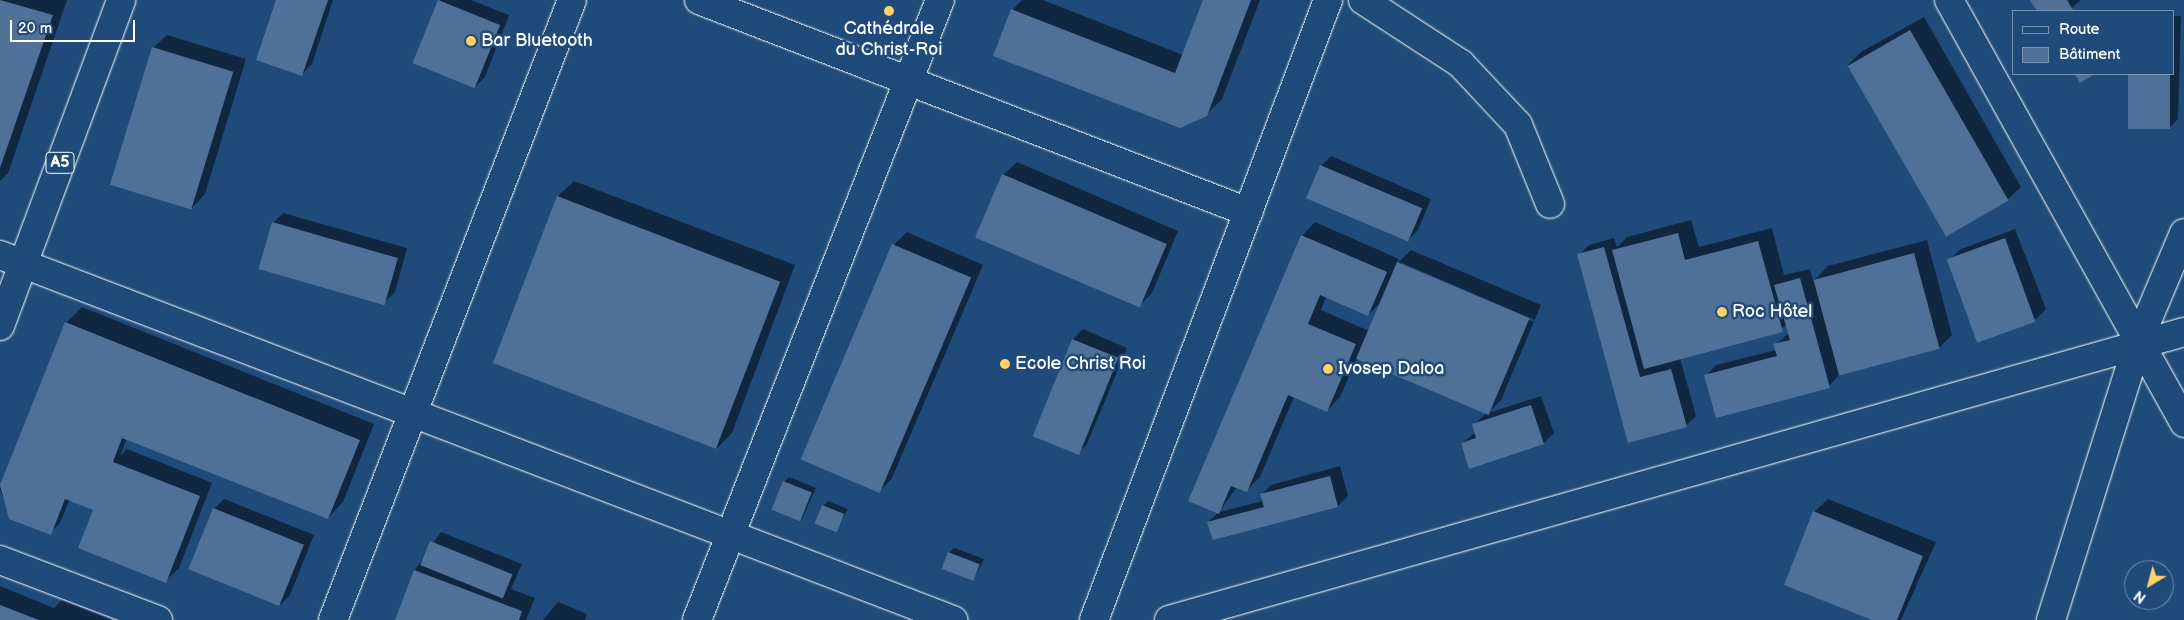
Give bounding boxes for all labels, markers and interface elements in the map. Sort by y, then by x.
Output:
marker: Cathédrale du Christ-Roi [883,5,895,17]
scale bar [12,10,138,42]
legend [2012,10,2174,75]
text: 20 m [18,19,52,38]
place label: Cathédrale du Christ-Roi [836,19,942,62]
text: Route [2059,20,2099,39]
place label: Bar Bluetooth [481,30,593,52]
marker: Bar Bluetooth [465,35,477,47]
text: Bâtiment [2059,45,2120,64]
road number: A5 [45,150,75,177]
place label: Roc Hôtel [1732,301,1812,323]
marker: Roc Hôtel [1716,306,1728,318]
place label: Ecole Christ Roi [1015,353,1146,375]
marker: Ecole Christ Roi [999,358,1011,370]
place label: Ivosep Daloa [1338,358,1444,380]
marker: Ivosep Daloa [1322,363,1334,375]
north arrow [2124,560,2174,610]
text: N [2131,587,2150,607]

